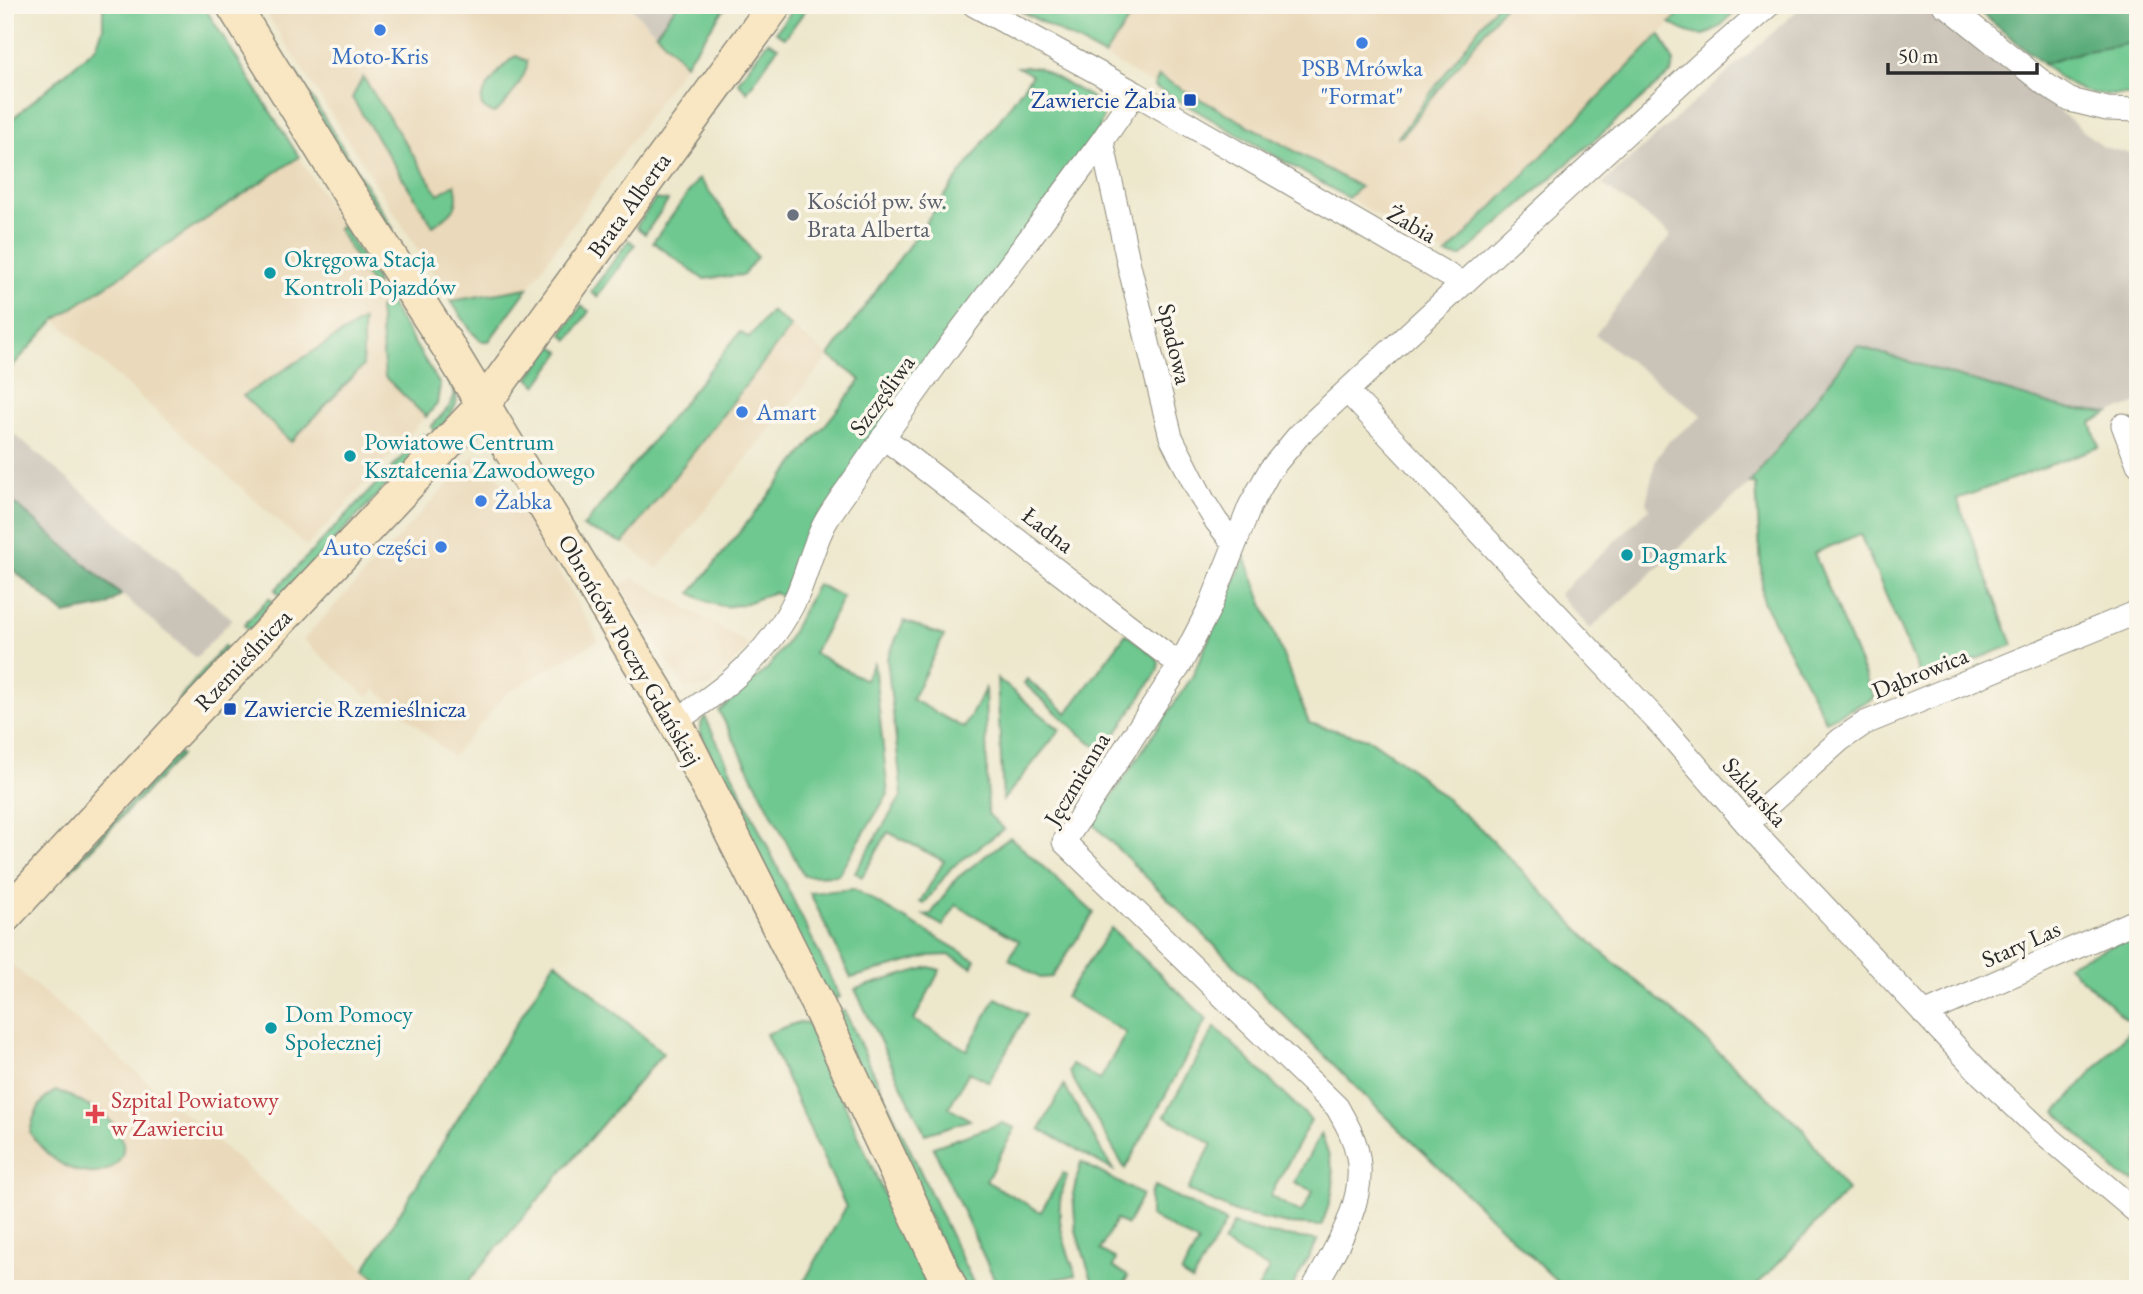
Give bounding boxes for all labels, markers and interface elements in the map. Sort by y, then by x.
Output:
marker: Moto-Kris [372,22,388,38]
scale bar [1888,32,2036,76]
marker: PSB Mrówka "Format" [1354,35,1370,51]
place label: Moto-Kris [331,40,429,71]
text: 50 m [1898,42,1939,69]
place label: PSB Mrówka "Format" [1301,52,1423,111]
place label: Zawiercie Żabia [1031,84,1176,115]
marker: Zawiercie Żabia [1182,92,1198,108]
street label: Brata Alberta [580,146,677,263]
place label: Kościół pw. św. Brata Alberta [807,185,947,244]
street label: Żabia [1382,197,1443,250]
marker: Kościół pw. św. Brata Alberta [785,207,801,223]
place label: Okręgowa Stacja Kontroli Pojazdów [284,243,457,302]
marker: Okręgowa Stacja Kontroli Pojazdów [262,265,278,281]
street label: Spadowa [1151,300,1200,388]
street label: Szczęśliwa [842,348,922,441]
place label: Amart [755,396,817,427]
marker: Amart [734,404,750,420]
place label: Powiatowe Centrum Kształcenia Zawodowego [364,426,595,485]
marker: Powiatowe Centrum Kształcenia Zawodowego [342,448,358,464]
place label: Żabka [495,485,552,516]
marker: Żabka [473,493,489,509]
street label: Ładna [1016,500,1081,560]
street label: Obrońców Poczty Gdańskiej [552,529,709,771]
place label: Auto części [322,531,427,562]
marker: Auto części [433,539,449,555]
place label: Dagmark [1641,539,1727,570]
marker: Dagmark [1619,547,1635,563]
street label: Rzemieślnicza [187,602,298,718]
street label: Dąbrowica [1867,639,1973,706]
place label: Zawiercie Rzemieślnicza [244,693,467,724]
marker: Zawiercie Rzemieślnicza [222,701,238,717]
street label: Jęczmienna [1035,726,1117,833]
street label: Szklarska [1716,750,1795,833]
street label: Stary Las [1977,913,2065,975]
place label: Dom Pomocy Społecznej [285,998,413,1057]
marker: Dom Pomocy Społecznej [263,1020,279,1036]
place label: Szpital Powiatowy w Zawierciu [111,1084,279,1143]
marker: Szpital Powiatowy w Zawierciu [85,1104,105,1124]

